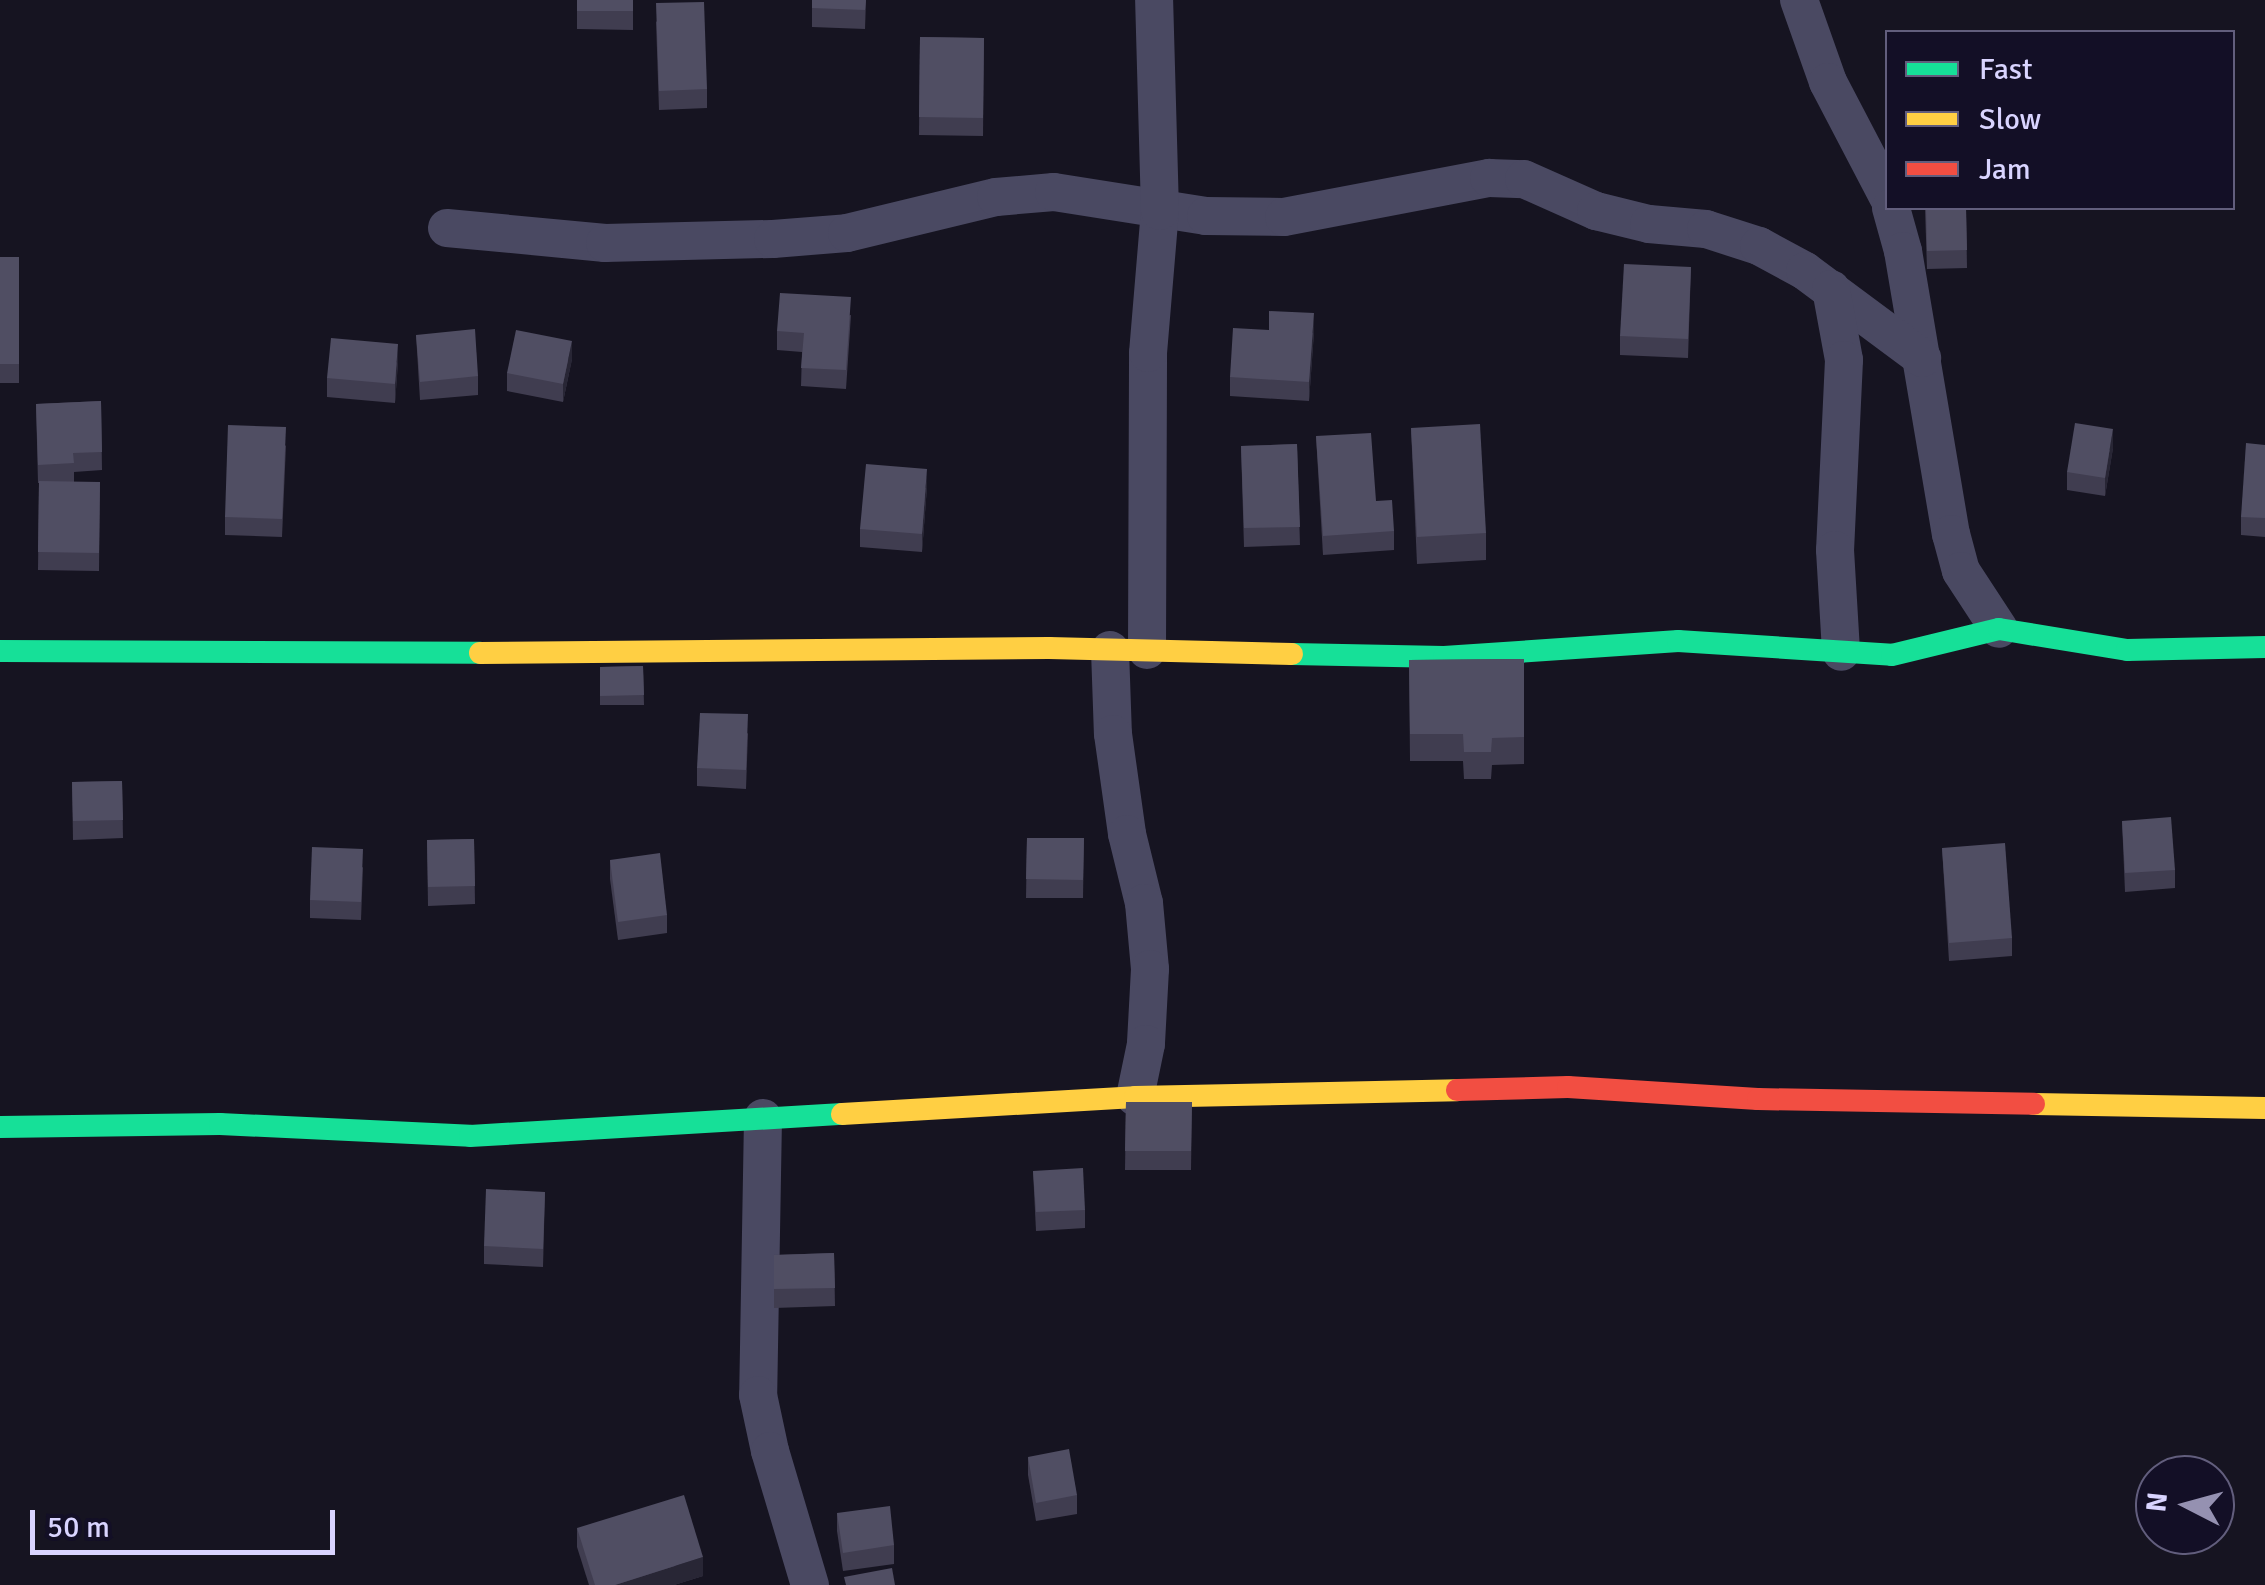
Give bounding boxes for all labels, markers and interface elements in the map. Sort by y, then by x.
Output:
legend [1885,30,2235,210]
text: Fast [1979,51,2032,88]
text: Slow [1979,101,2041,138]
text: Jam [1979,151,2031,188]
north arrow [2135,1455,2235,1555]
scale bar [35,1490,340,1552]
text: N [2139,1491,2175,1514]
text: 50 m [47,1509,110,1546]

